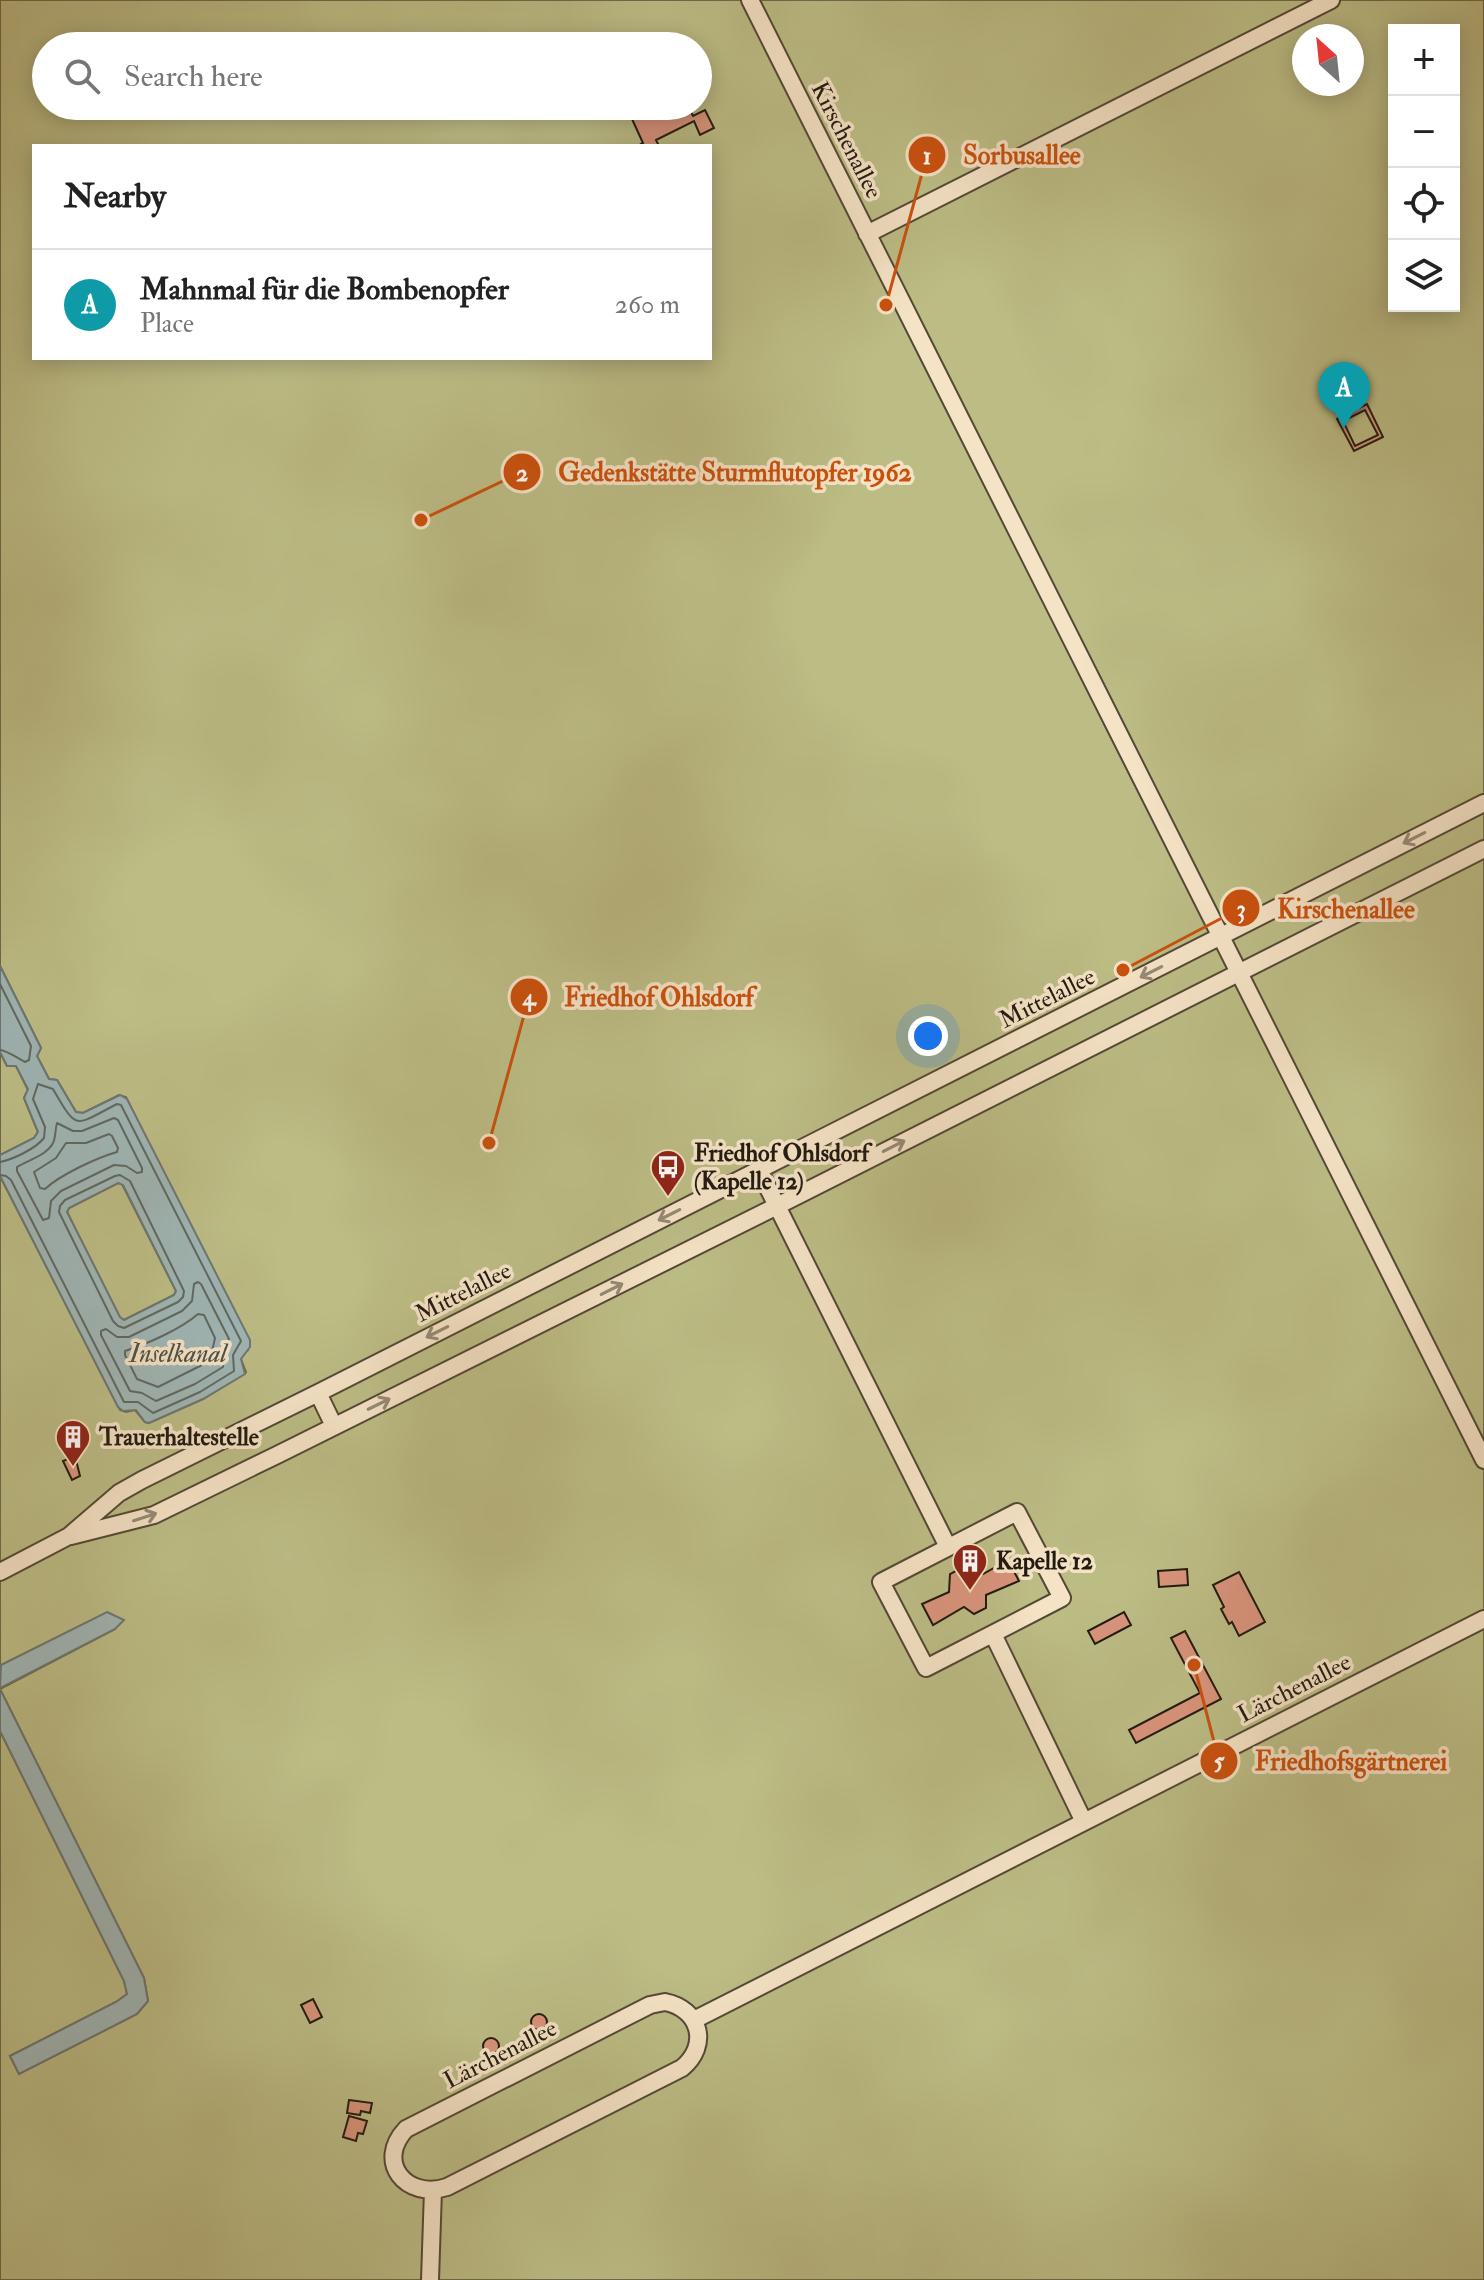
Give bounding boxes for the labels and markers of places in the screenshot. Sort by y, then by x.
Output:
callout: Sorbusallee [907,130,1097,180]
pin: A [1318,362,1370,428]
callout: Gedenkstätte Sturmflutopfer 1962 [502,447,927,497]
callout: Kirschenallee [1221,883,1431,933]
callout: Friedhof Ohlsdorf [509,972,770,1022]
place label: Friedhof Ohlsdorf (Kapelle 12) [694,1138,873,1197]
bus stop icon: Friedhof Ohlsdorf (Kapelle 12) [649,1148,687,1198]
building icon: Trauerhaltestelle [54,1418,92,1468]
place label: Trauerhaltestelle [98,1422,259,1453]
building icon: Kapelle 12 [951,1542,989,1592]
place label: Kapelle 12 [996,1546,1093,1577]
callout: Friedhofsgärtnerei [1199,1736,1463,1786]

